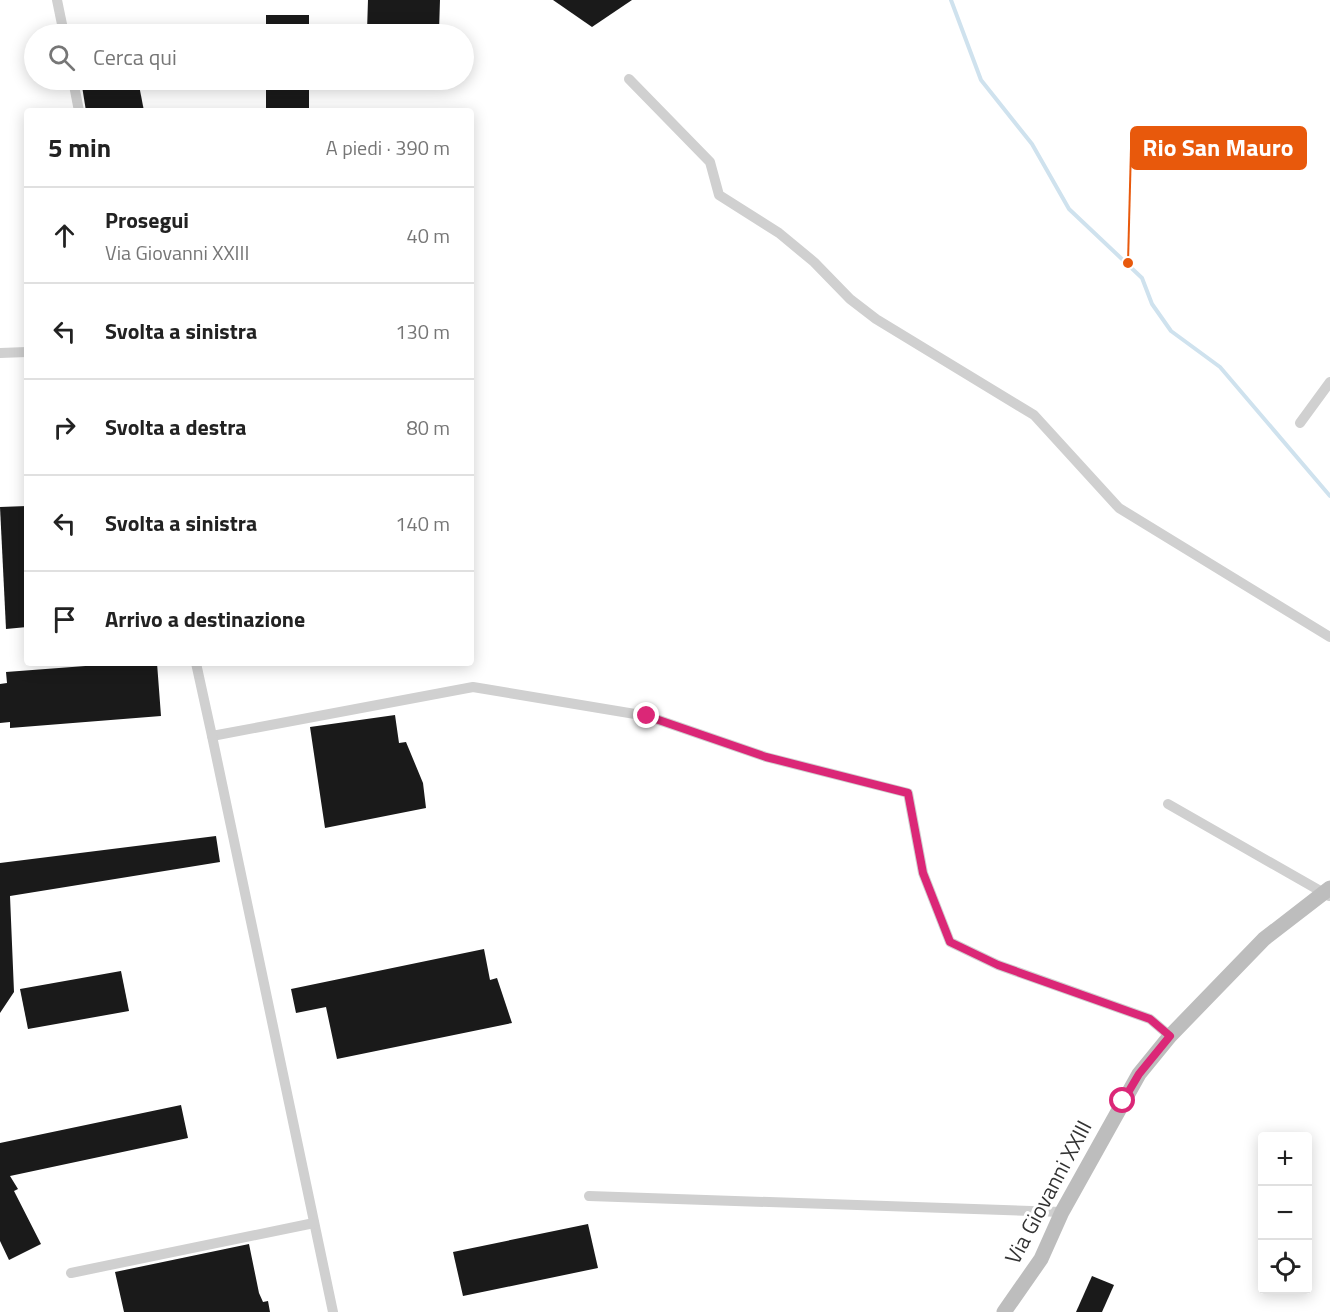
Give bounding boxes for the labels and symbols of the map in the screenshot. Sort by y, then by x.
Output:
callout: Rio San Mauro [1131,127,1306,169]
text: Rio San Mauro [1143,129,1293,165]
route end [633,702,659,728]
route start [1109,1087,1135,1113]
street label: Via Giovanni XXIII [996,1114,1100,1270]

